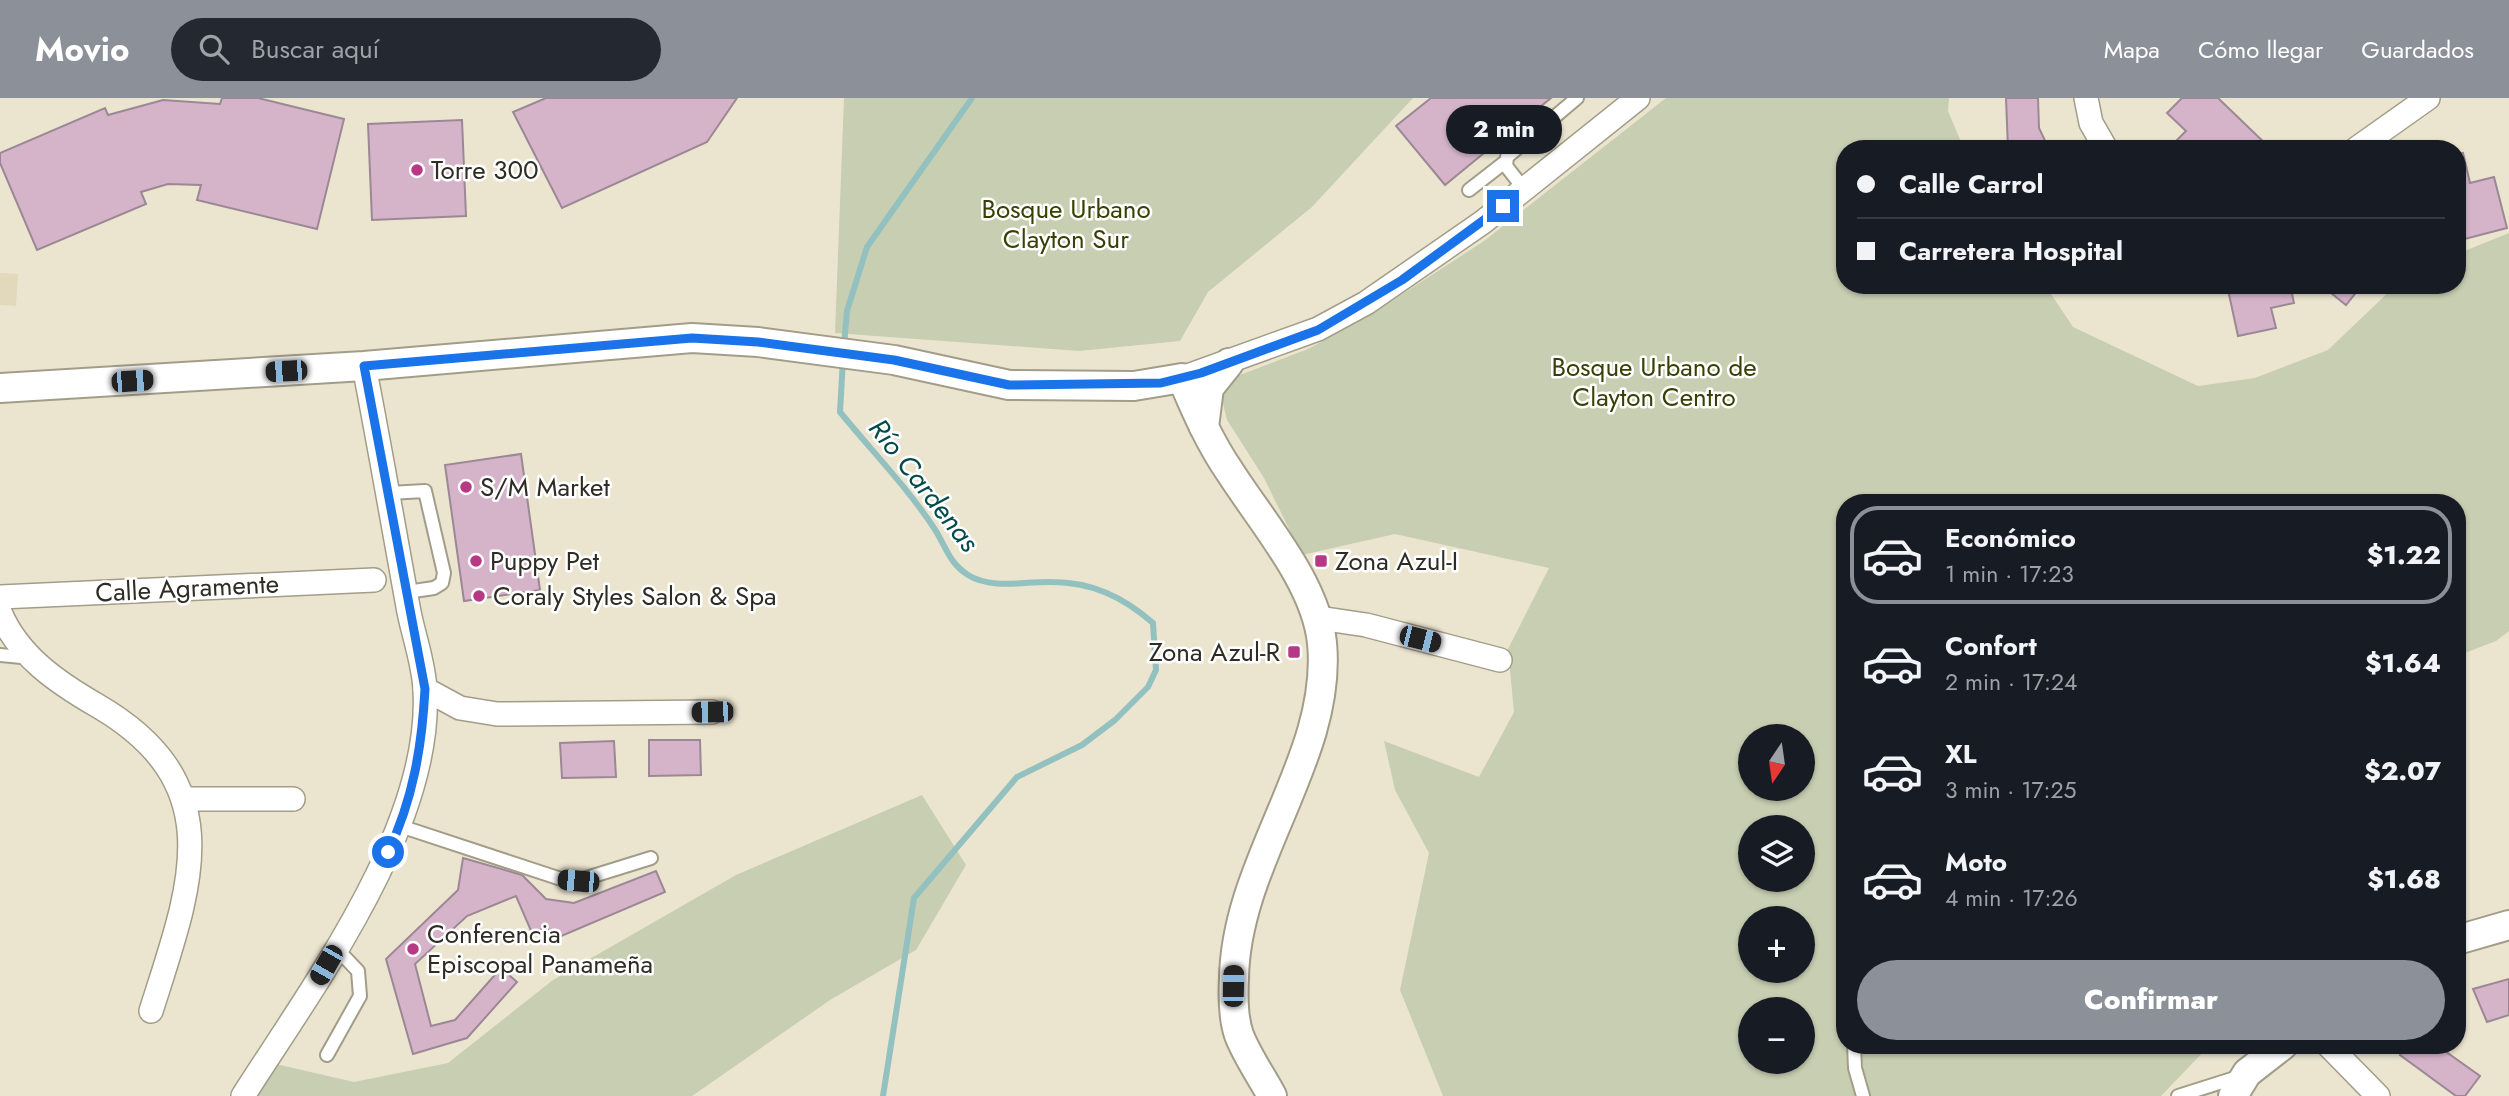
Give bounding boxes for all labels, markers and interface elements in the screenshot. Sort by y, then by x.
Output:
search box [171,18,661,81]
text: Movio [35,26,129,73]
icon: search [195,30,233,68]
text: Buscar aquí [251,30,379,68]
text: Mapa [2104,32,2160,67]
text: Cómo llegar [2198,32,2323,67]
text: Guardados [2361,32,2474,67]
callout: 2 min [1445,105,1561,154]
text: 2 min [1473,112,1535,146]
place label: Torre 300 [431,151,539,189]
marker: Torre 300 [409,162,425,178]
text: Calle Carrol [1899,165,2044,203]
park label: Bosque Urbano Clayton Sur [981,190,1151,258]
route end [1487,190,1519,222]
text: Carretera Hospital [1899,232,2123,270]
park label: Bosque Urbano de Clayton Centro [1551,348,1757,416]
car [265,359,308,383]
car [111,369,154,393]
water label: Río Cardenas [859,410,990,561]
place label: S/M Market [480,468,610,506]
marker: S/M Market [458,479,474,495]
text: Económico [1945,519,2076,557]
icon: car [1861,524,1924,587]
text: $1.22 [2367,536,2441,574]
place label: Puppy Pet [490,542,600,580]
place label: Zona Azul-I [1335,542,1458,580]
marker: Puppy Pet [468,553,484,569]
marker: Zona Azul-I [1313,553,1329,569]
text: 1 min · 17:23 [1945,557,2074,591]
street label: Calle Agramente [94,564,280,612]
place label: Coraly Styles Salon & Spa [493,577,777,615]
marker: Coraly Styles Salon & Spa [471,588,487,604]
car [1398,624,1443,654]
text: Confort [1945,627,2037,665]
icon: car [1861,632,1924,695]
place label: Zona Azul-R [1149,633,1280,671]
marker: Zona Azul-R [1286,644,1302,660]
text: $1.64 [2365,644,2441,682]
text: 2 min · 17:24 [1945,665,2078,699]
car [691,701,734,723]
north arrow [1738,724,1815,802]
map controls [1738,724,1815,1074]
text: XL [1945,735,1977,773]
icon: car [1861,740,1924,803]
text: $2.07 [2364,752,2441,790]
text: 3 min · 17:25 [1945,773,2077,807]
button: layers [1738,815,1815,892]
route start [372,836,404,868]
text: Moto [1945,843,2007,881]
icon: car [1861,848,1924,911]
text: $1.68 [2367,860,2441,898]
car [557,869,600,893]
text: 4 min · 17:26 [1945,881,2078,915]
button: + [1738,906,1815,983]
place label: Conferencia Episcopal Panameña [427,915,653,983]
marker: Conferencia Episcopal Panameña [405,941,421,957]
car [307,942,346,988]
button: Confirmar [1857,960,2445,1040]
car [1223,965,1244,1007]
button: − [1738,997,1815,1074]

